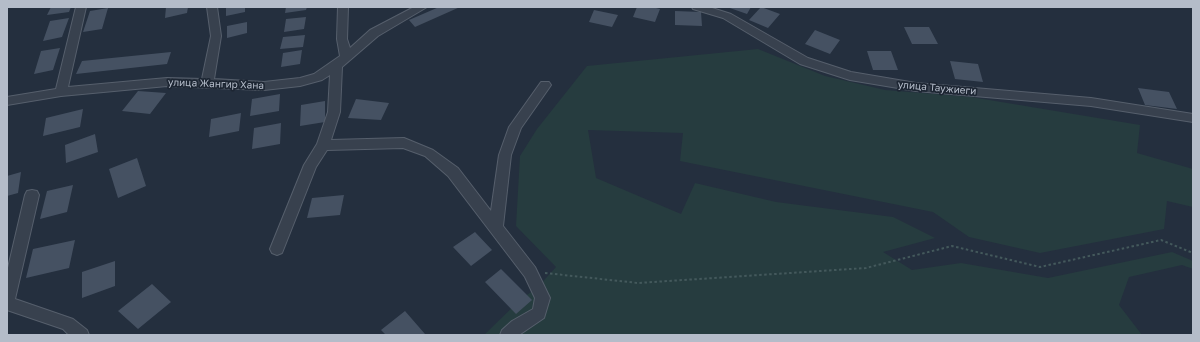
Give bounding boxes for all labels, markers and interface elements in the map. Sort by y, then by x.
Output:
street label: улица Жангир Хана [168,76,264,92]
street label: улица Таужиеги [897,79,977,97]

